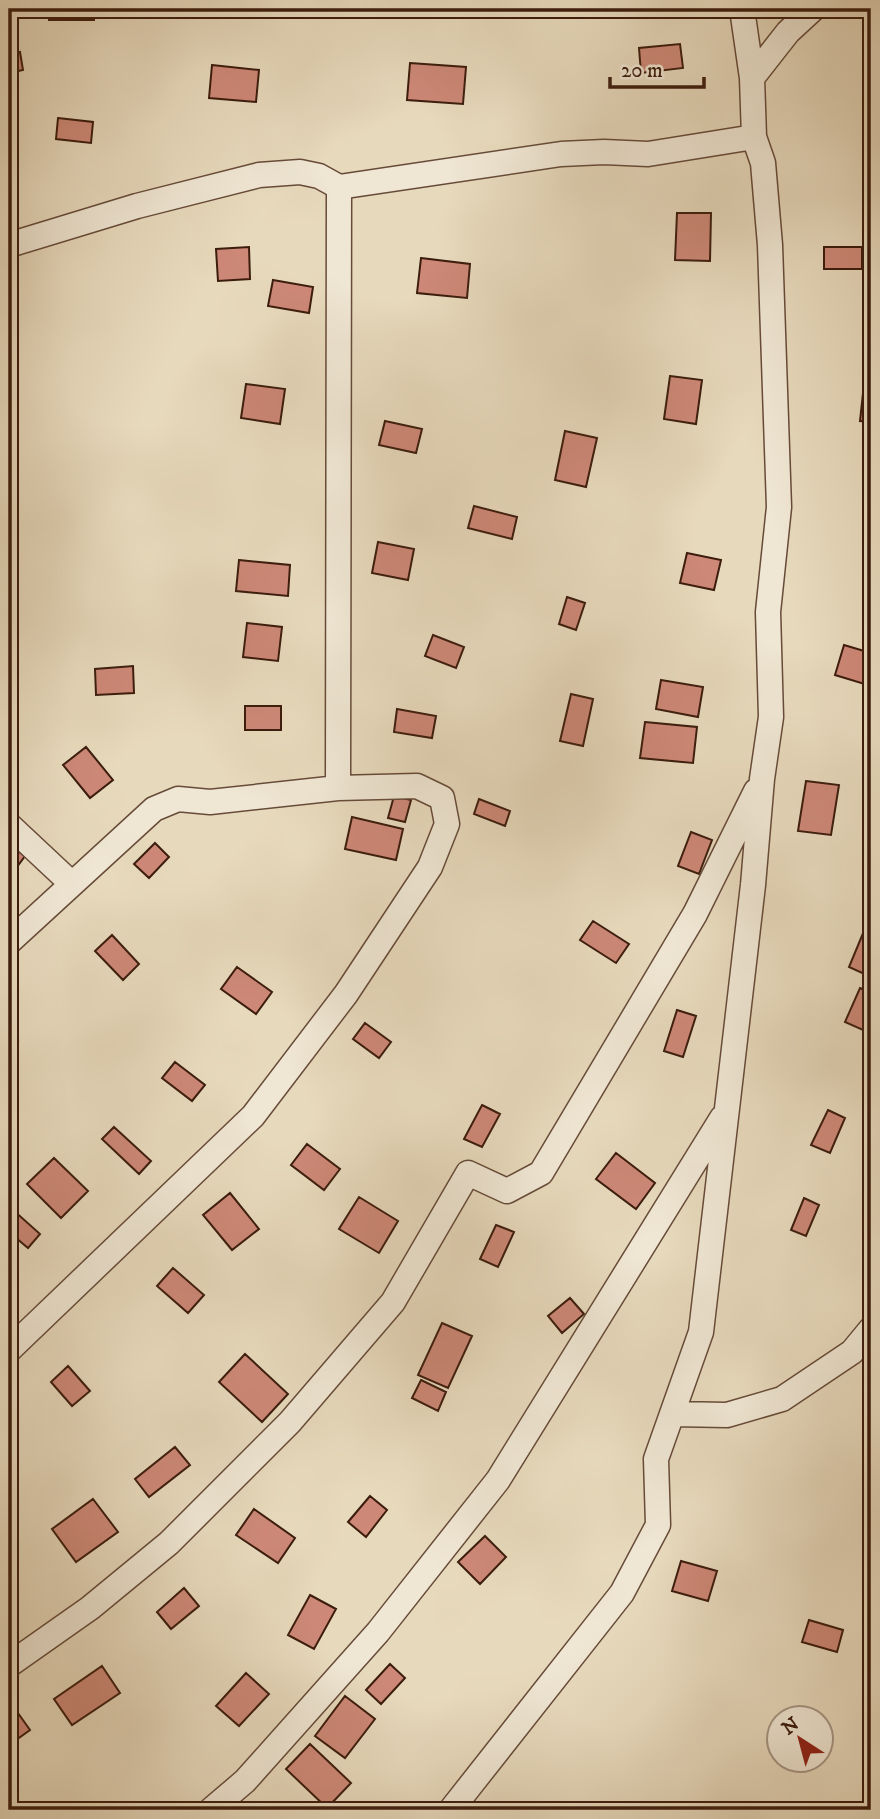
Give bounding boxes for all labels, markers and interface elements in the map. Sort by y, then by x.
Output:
scale bar [610,46,705,90]
text: 20 m [621,58,663,84]
north arrow [764,1703,834,1773]
text: N [778,1712,804,1740]

